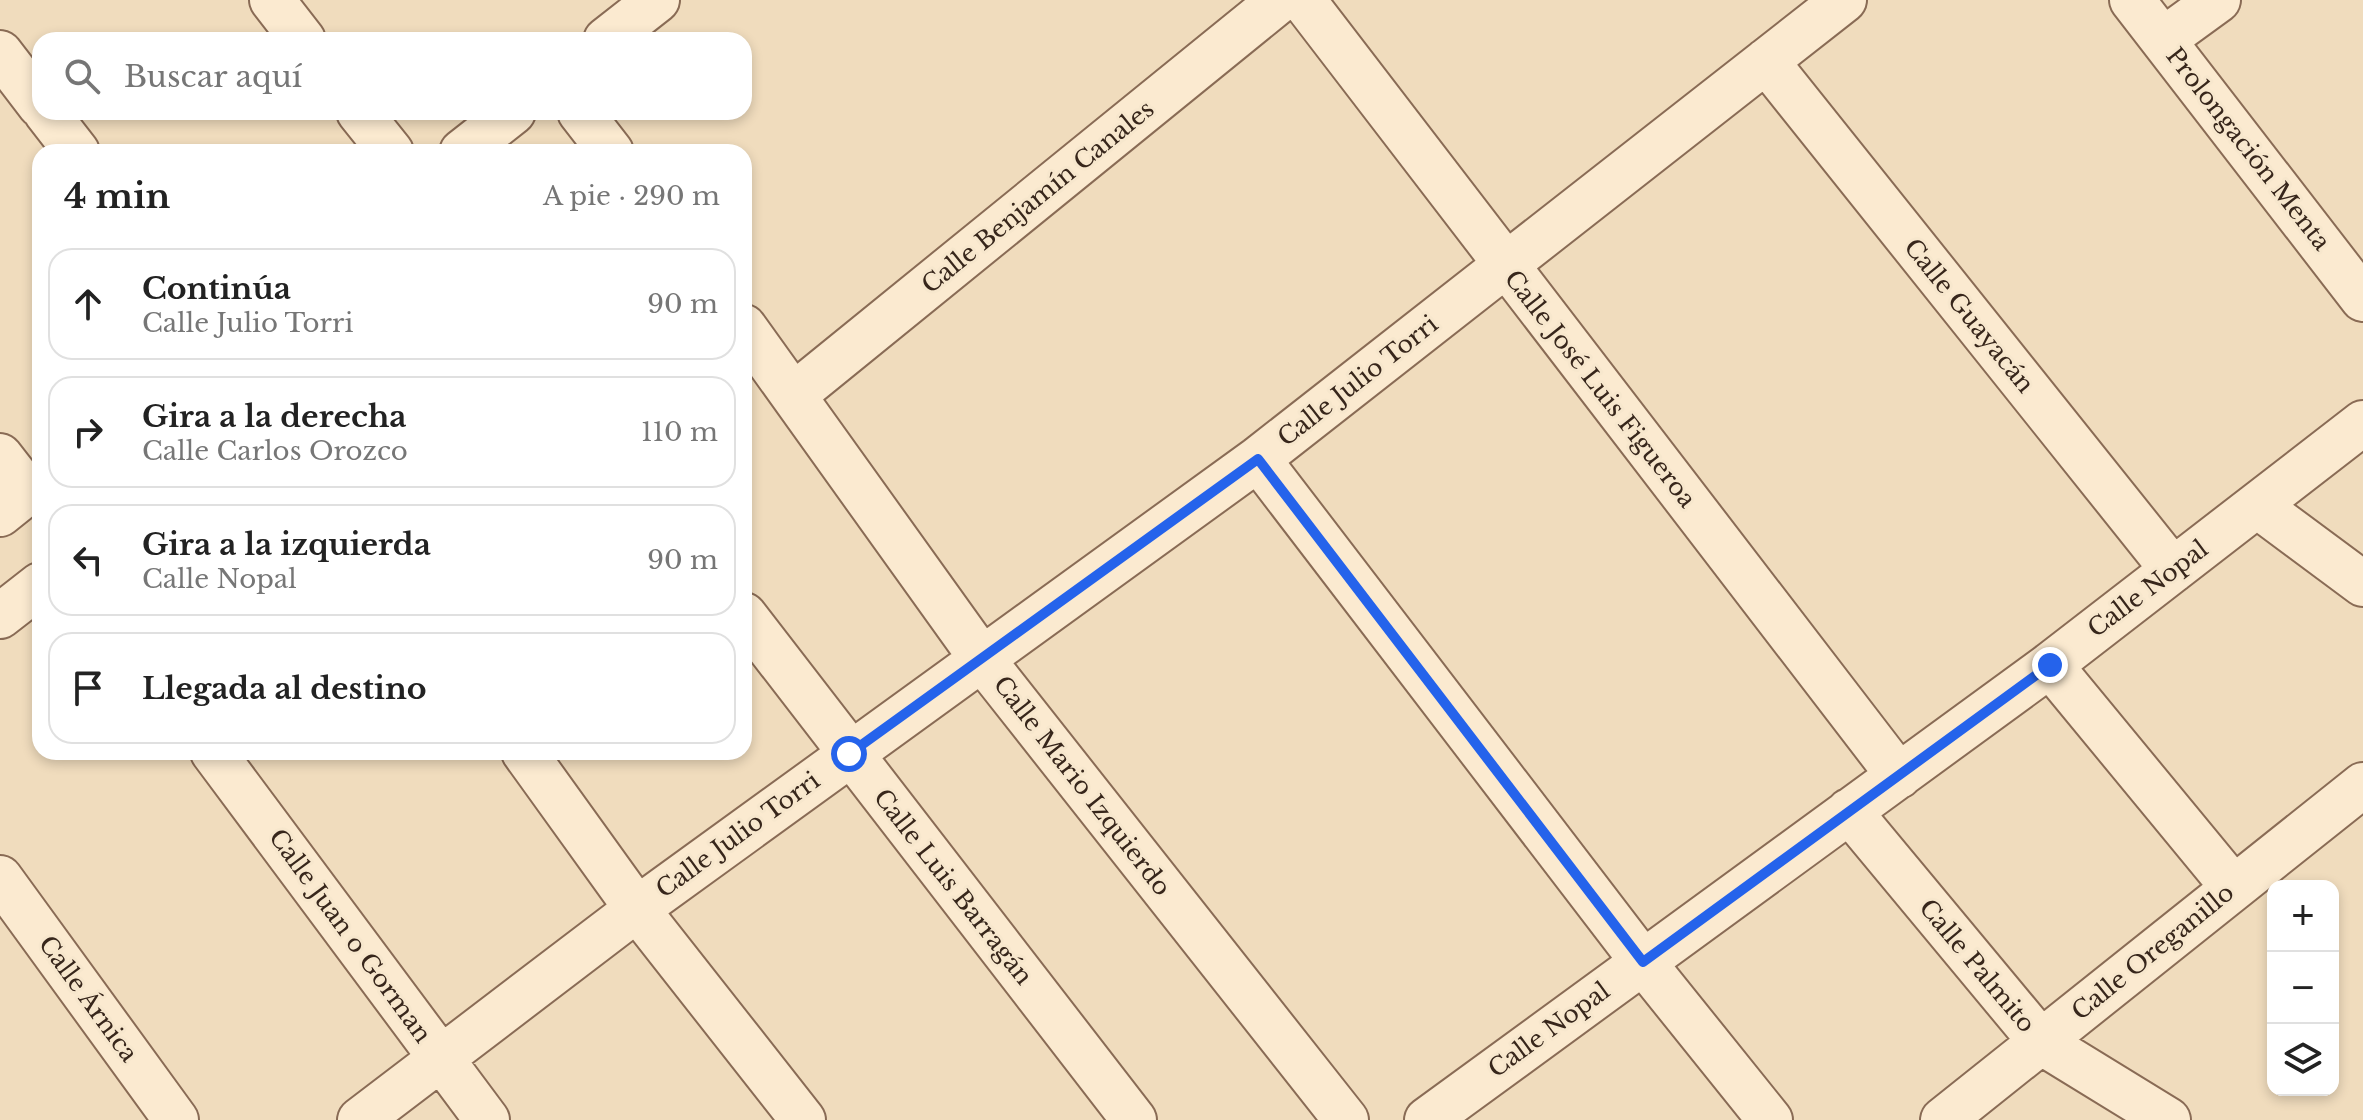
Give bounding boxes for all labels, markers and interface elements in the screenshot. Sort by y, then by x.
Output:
search box [32,32,752,120]
street label: Prolongación Menta [2160,41,2337,256]
icon: search [60,54,104,98]
text: Buscar aquí [124,58,302,95]
street label: Calle Benjamín Canales [916,94,1160,299]
text: 4 min [64,175,170,217]
text: A pie · 290 m [543,180,720,212]
street label: Calle Guayacán [1898,233,2040,398]
street label: Calle José Luis Figueroa [1499,264,1702,514]
text: Continúa [142,270,291,307]
icon: ahead [66,282,110,326]
text: 90 m [647,288,718,320]
text: Calle Julio Torri [142,307,353,339]
street label: Calle Julio Torri [1272,309,1443,452]
text: Gira a la derecha [142,398,407,435]
icon: right [66,410,110,454]
text: 110 m [641,416,718,448]
text: Calle Carlos Orozco [142,435,408,467]
text: Gira a la izquierda [142,526,431,563]
street label: Calle Nopal [2082,534,2214,643]
icon: left [66,538,110,582]
text: 90 m [647,544,718,576]
text: Calle Nopal [142,563,297,595]
route end [2032,647,2068,683]
icon: arrive [66,666,110,710]
text: Llegada al destino [142,670,427,707]
street label: Calle Mario Izquierdo [988,670,1177,901]
route start [831,736,867,772]
street label: Calle Julio Torri [650,766,825,904]
street label: Calle Luis Barragán [868,783,1039,990]
street label: Calle Juan o Gorman [263,823,438,1048]
street label: Calle Oreganillo [2066,877,2240,1026]
map controls [2267,880,2339,1096]
button: + [2267,880,2339,952]
street label: Calle Palmito [1913,893,2041,1038]
street label: Calle Árnica [33,930,144,1068]
button: − [2267,952,2339,1024]
street label: Calle Nopal [1482,976,1615,1083]
button: layers [2267,1024,2339,1096]

